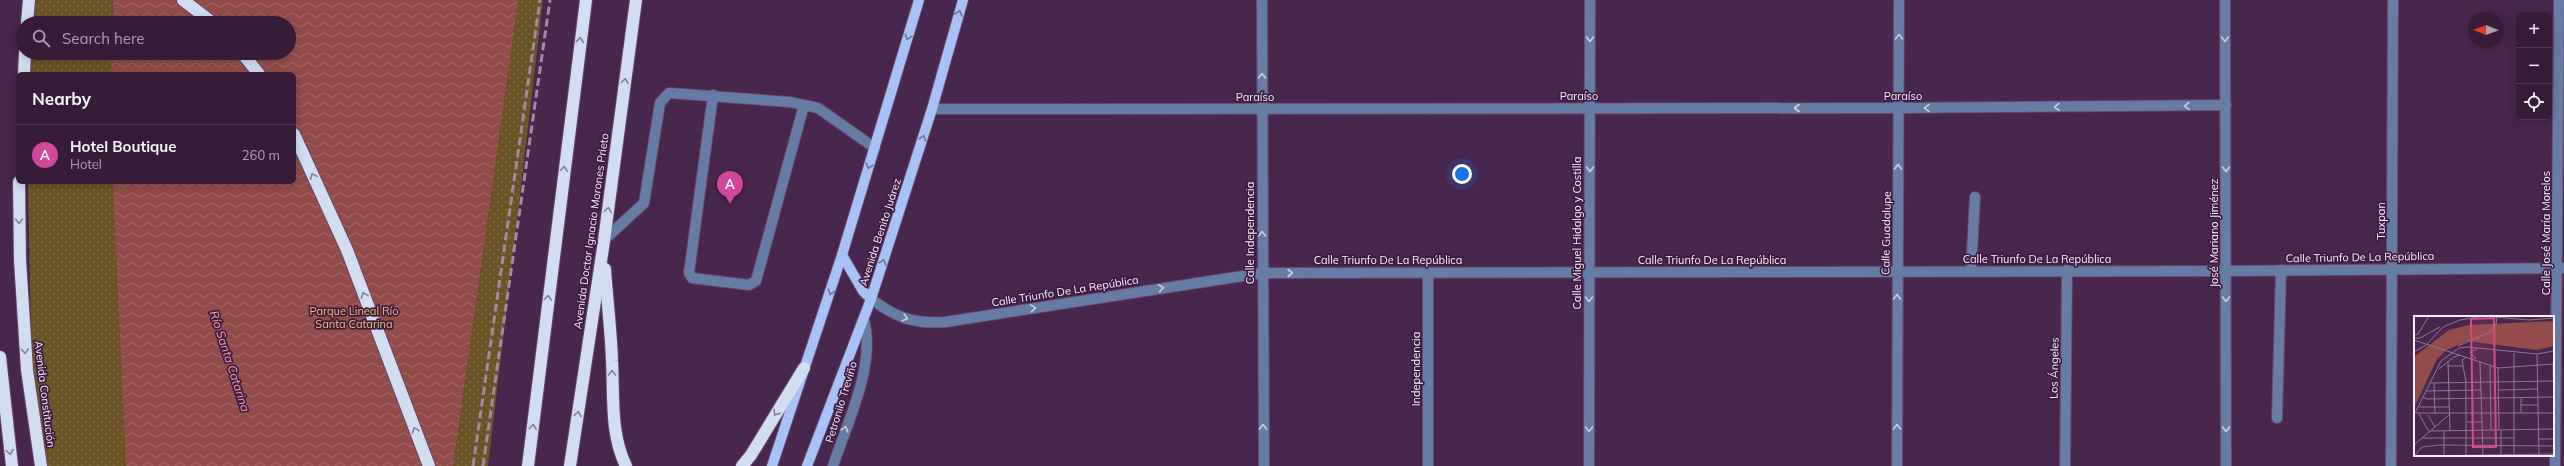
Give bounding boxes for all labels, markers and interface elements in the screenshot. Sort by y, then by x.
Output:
one-way arrow [954,10,963,17]
north arrow [2468,12,2504,48]
map controls [2516,12,2552,120]
button: + [2516,12,2552,48]
search box [16,16,296,60]
icon: search [30,27,52,49]
text: Search here [62,29,144,48]
one-way arrow [904,34,913,41]
one-way arrow [1895,34,1903,40]
one-way arrow [1586,36,1594,42]
one-way arrow [2221,36,2229,42]
one-way arrow [576,37,585,43]
button: − [2516,48,2552,84]
one-way arrow [1258,73,1266,79]
one-way arrow [621,78,630,84]
button: locate [2516,84,2552,120]
text: Nearby [32,88,91,109]
street label: Paraíso [1560,89,1598,103]
street label: Paraíso [1884,89,1922,103]
street label: Paraíso [1236,90,1274,104]
one-way arrow [2184,102,2190,110]
one-way arrow [2054,103,2060,111]
one-way arrow [1794,104,1800,112]
one-way arrow [1924,104,1930,112]
street label: Avenida Doctor Ignacio Morones Prieto [570,132,612,330]
one-way arrow [918,134,926,141]
text: Hotel Boutique [70,137,177,156]
text: A [40,147,50,163]
text: 260 m [242,147,280,163]
text: Hotel [70,156,102,172]
street label: Calle Miguel Hidalgo y Costilla [1570,156,1584,310]
one-way arrow [865,162,874,169]
your location [1452,164,1472,184]
one-way arrow [1894,164,1903,170]
one-way arrow [559,166,568,172]
one-way arrow [1586,166,1594,172]
one-way arrow [2222,166,2230,172]
pin: A [717,171,743,204]
street label: Calle José María Morelos [2539,171,2553,295]
one-way arrow [310,172,318,180]
street label: Avenida Benito Juárez [856,176,904,288]
street label: José Mariano Jiménez [2207,178,2221,288]
street label: Calle Independencia [1243,182,1257,284]
street label: Calle Guadalupe [1878,191,1894,275]
street label: Tuxpan [2374,202,2388,240]
one-way arrow [604,207,613,213]
one-way arrow [15,218,23,224]
one-way arrow [1258,231,1266,237]
street label: Calle Triunfo De La República [2286,249,2434,265]
street label: Calle Triunfo De La República [1963,252,2111,266]
street label: Calle Triunfo De La República [1314,253,1462,267]
street label: Calle Triunfo De La República [1638,253,1786,267]
one-way arrow [878,258,887,265]
one-way arrow [1287,269,1293,277]
street label: Calle Triunfo De La República [990,272,1140,310]
one-way arrow [1158,284,1164,293]
one-way arrow [827,288,835,295]
one-way arrow [360,292,368,299]
one-way arrow [1893,294,1901,300]
one-way arrow [543,295,552,301]
one-way arrow [1585,296,1593,302]
one-way arrow [2222,296,2230,302]
park label: Parque Lineal Río Santa Catarina [310,304,398,331]
one-way arrow [1030,304,1036,313]
water label: Río Santa Catarina [207,309,253,413]
one-way arrow [901,313,908,322]
inset map [2414,316,2554,456]
street label: Independencia [1409,332,1423,406]
street label: Los Ángeles [2046,337,2062,399]
street label: Avenida Constitución [32,340,58,448]
one-way arrow [21,348,30,354]
street label: Petronilo Treviño [822,359,860,445]
one-way arrow [608,370,616,376]
one-way arrow [774,408,781,415]
one-way arrow [573,411,582,417]
one-way arrow [528,424,537,430]
one-way arrow [1259,424,1268,430]
one-way arrow [1893,424,1901,430]
one-way arrow [412,426,420,433]
one-way arrow [841,426,849,433]
one-way arrow [1585,426,1593,432]
one-way arrow [2222,426,2230,432]
one-way arrow [5,449,14,455]

